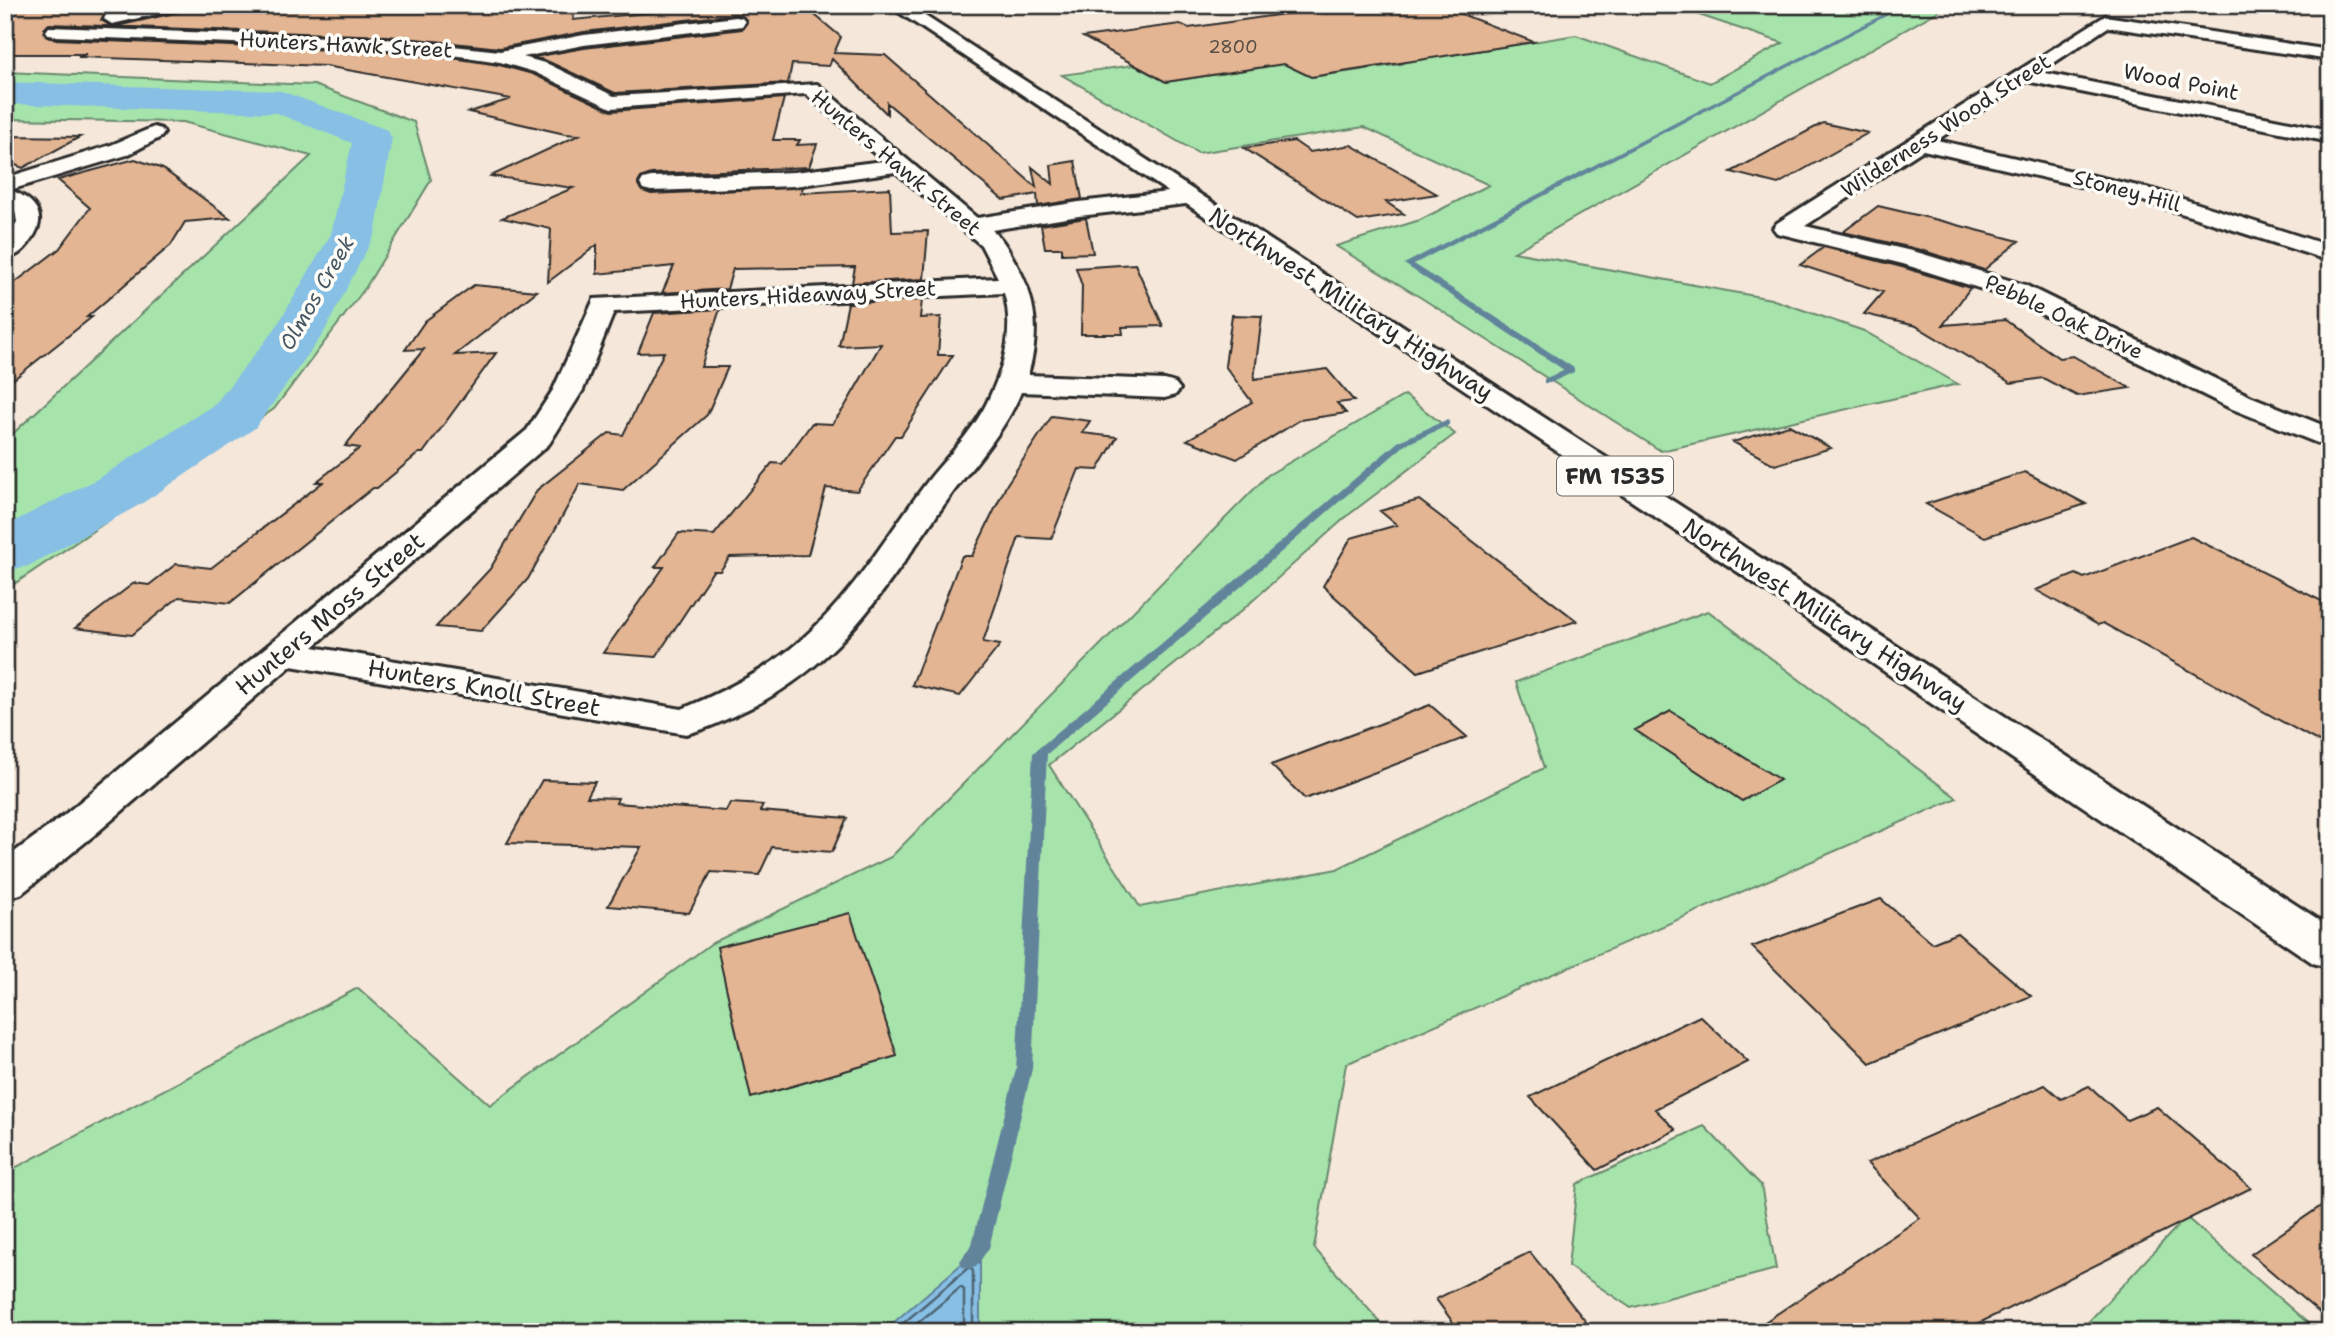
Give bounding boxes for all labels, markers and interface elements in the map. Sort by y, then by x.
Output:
street label: Hunters Hawk Street [239,25,453,65]
house number: 2800 [1208,35,1258,59]
street label: Wilderness Wood Street [1836,48,2056,204]
street label: Wood Point [2121,57,2241,107]
street label: Hunters Hawk Street [805,84,987,242]
street label: Stoney Hill [2070,163,2184,219]
street label: Northwest Military Highway [1202,200,1500,408]
water label: Olmos Creek [273,231,361,355]
street label: Pebble Oak Drive [1980,268,2148,366]
street label: Hunters Hideaway Street [679,274,937,316]
road number: FM 1535 [1557,456,1673,496]
street label: Northwest Military Highway [1676,511,1974,719]
street label: Hunters Moss Street [229,525,431,703]
street label: Hunters Knoll Street [365,652,603,724]

